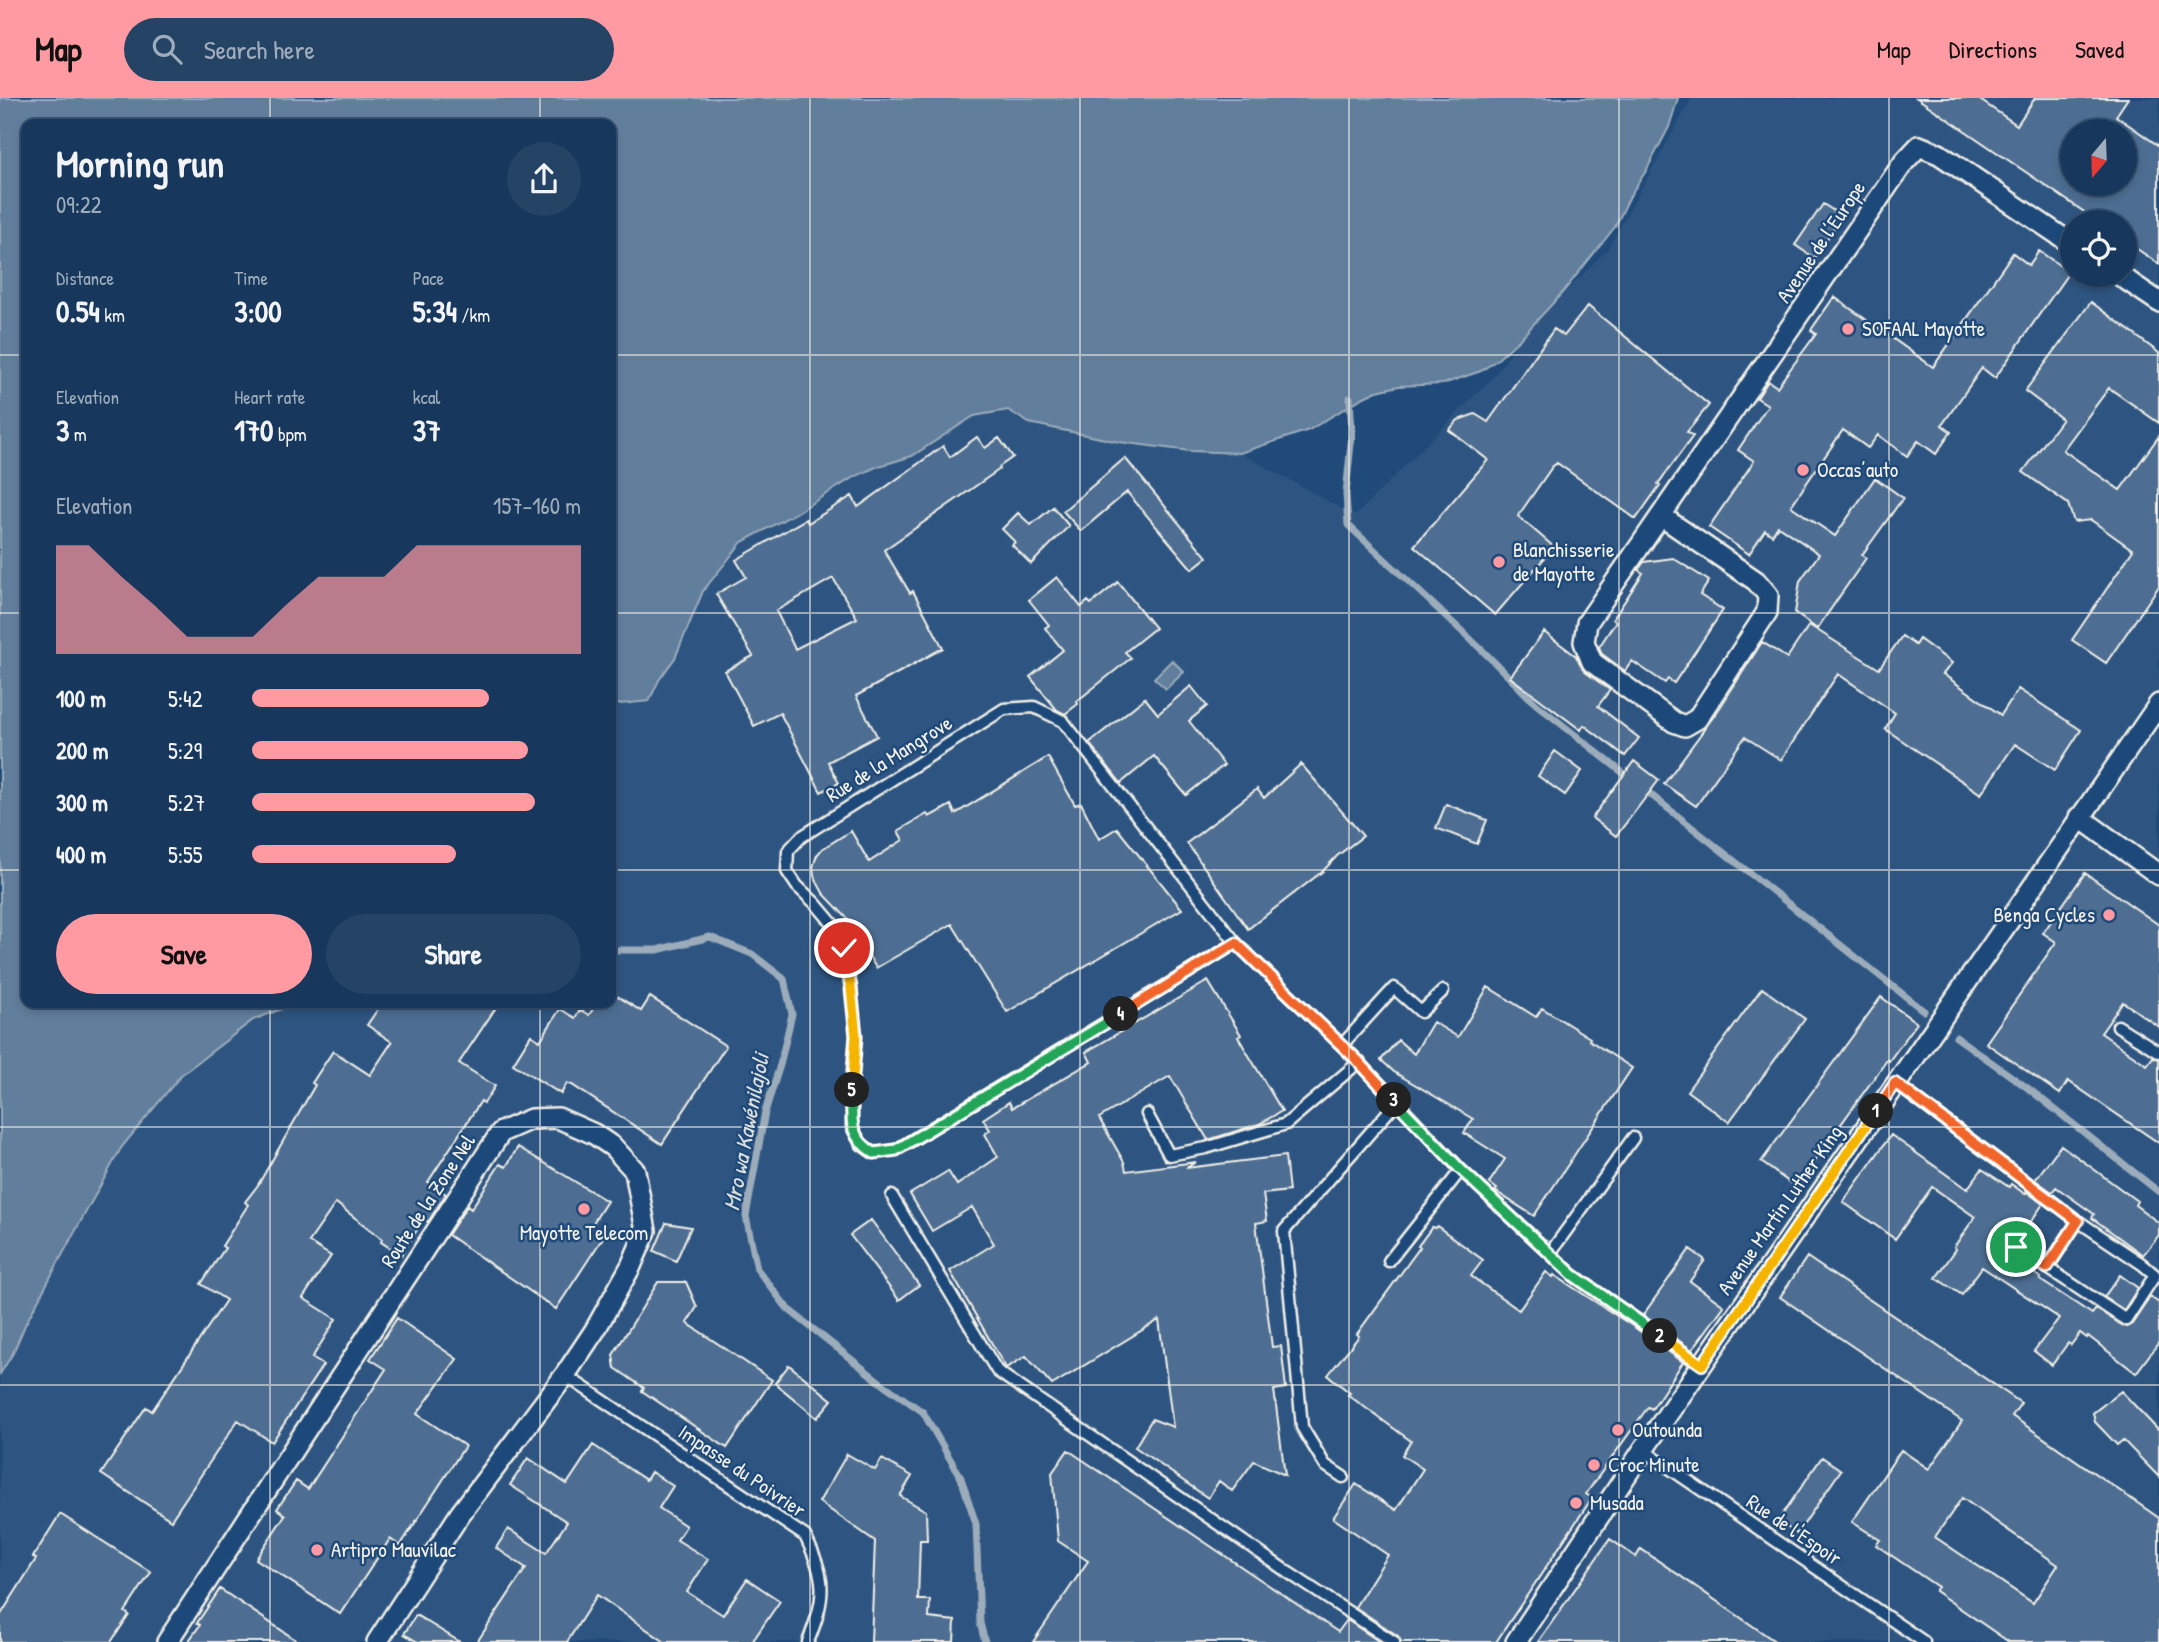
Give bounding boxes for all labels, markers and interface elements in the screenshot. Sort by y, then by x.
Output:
search box [124,18,614,81]
text: Map [35,27,82,71]
icon: search [148,30,186,68]
text: Search here [204,32,315,67]
text: Map [1877,33,1911,65]
text: Directions [1949,33,2037,65]
text: Saved [2075,33,2124,65]
north arrow [2060,119,2137,196]
map controls [2060,119,2137,287]
text: Morning run [56,137,224,189]
button: share [507,142,581,216]
street label: Avenue de l’Europe [1769,175,1872,308]
text: 09:22 [56,189,102,220]
button: locate [2060,210,2137,287]
text: Distance [56,265,114,291]
text: Time [234,265,268,291]
text: Pace [413,265,444,291]
text: 0.54 [56,291,100,331]
text: 3:00 [234,291,282,331]
text: 5:34 [413,291,457,331]
text: km [100,302,125,328]
text: /km [457,302,490,328]
place label: SOFAAL Mayotte [1862,314,1985,343]
marker: SOFAAL Mayotte [1840,321,1856,337]
text: Elevation [56,384,119,410]
text: Heart rate [234,384,305,410]
text: kcal [413,384,440,410]
text: 3 [56,410,69,450]
text: 170 [234,410,274,450]
text: 37 [413,410,441,450]
text: m [69,421,87,447]
text: bpm [274,421,307,447]
place label: Occas’auto [1817,455,1898,484]
marker: Occas’auto [1795,462,1811,478]
text: Elevation [56,490,132,521]
text: 157–160 m [493,490,581,521]
place label: Blanchisserie de Mayotte [1513,535,1614,588]
marker: Blanchisserie de Mayotte [1491,554,1507,570]
text: 100 m [56,683,106,714]
text: 5:42 [168,683,202,714]
street label: Rue de la Mangrove [820,708,957,809]
text: 200 m [56,735,108,766]
text: 5:29 [168,735,202,766]
text: 300 m [56,787,108,818]
text: 5:27 [168,787,205,818]
text: 400 m [56,839,106,870]
text: 5:55 [168,839,203,870]
place label: Benga Cycles [1994,900,2095,929]
marker: Benga Cycles [2101,907,2117,923]
button: Save [56,914,312,994]
button: Share [326,914,581,994]
pin [814,918,874,978]
icon: check [825,929,863,967]
pin: 4 [1104,996,1138,1032]
text: 4 [1117,1000,1124,1026]
water label: Mro wa Kawénilajoli [715,1049,776,1213]
pin: 5 [834,1072,870,1108]
text: 5 [847,1076,856,1102]
pin: 3 [1376,1082,1412,1118]
text: 3 [1389,1086,1398,1112]
pin: 1 [1858,1094,1894,1128]
text: 1 [1872,1097,1879,1123]
street label: Avenue Martin Luther King [1710,1119,1849,1300]
street label: Route de la Zone Nel [374,1128,482,1273]
marker: Mayotte Telecom [576,1201,592,1217]
pin [1986,1217,2046,1277]
place label: Mayotte Telecom [520,1218,648,1247]
icon: arrive [1997,1228,2035,1266]
pin: 2 [1642,1318,1678,1354]
text: 2 [1655,1322,1664,1348]
place label: Outounda [1632,1415,1702,1444]
street label: Impasse du Poivrier [673,1417,812,1524]
marker: Outounda [1610,1422,1626,1438]
place label: Croc Minute [1608,1450,1700,1479]
marker: Croc Minute [1586,1457,1602,1473]
street label: Rue de l'Espoir [1741,1487,1848,1572]
place label: Musada [1590,1488,1644,1517]
marker: Musada [1568,1495,1584,1511]
place label: Artipro Mauvilac [331,1535,457,1564]
marker: Artipro Mauvilac [309,1542,325,1558]

